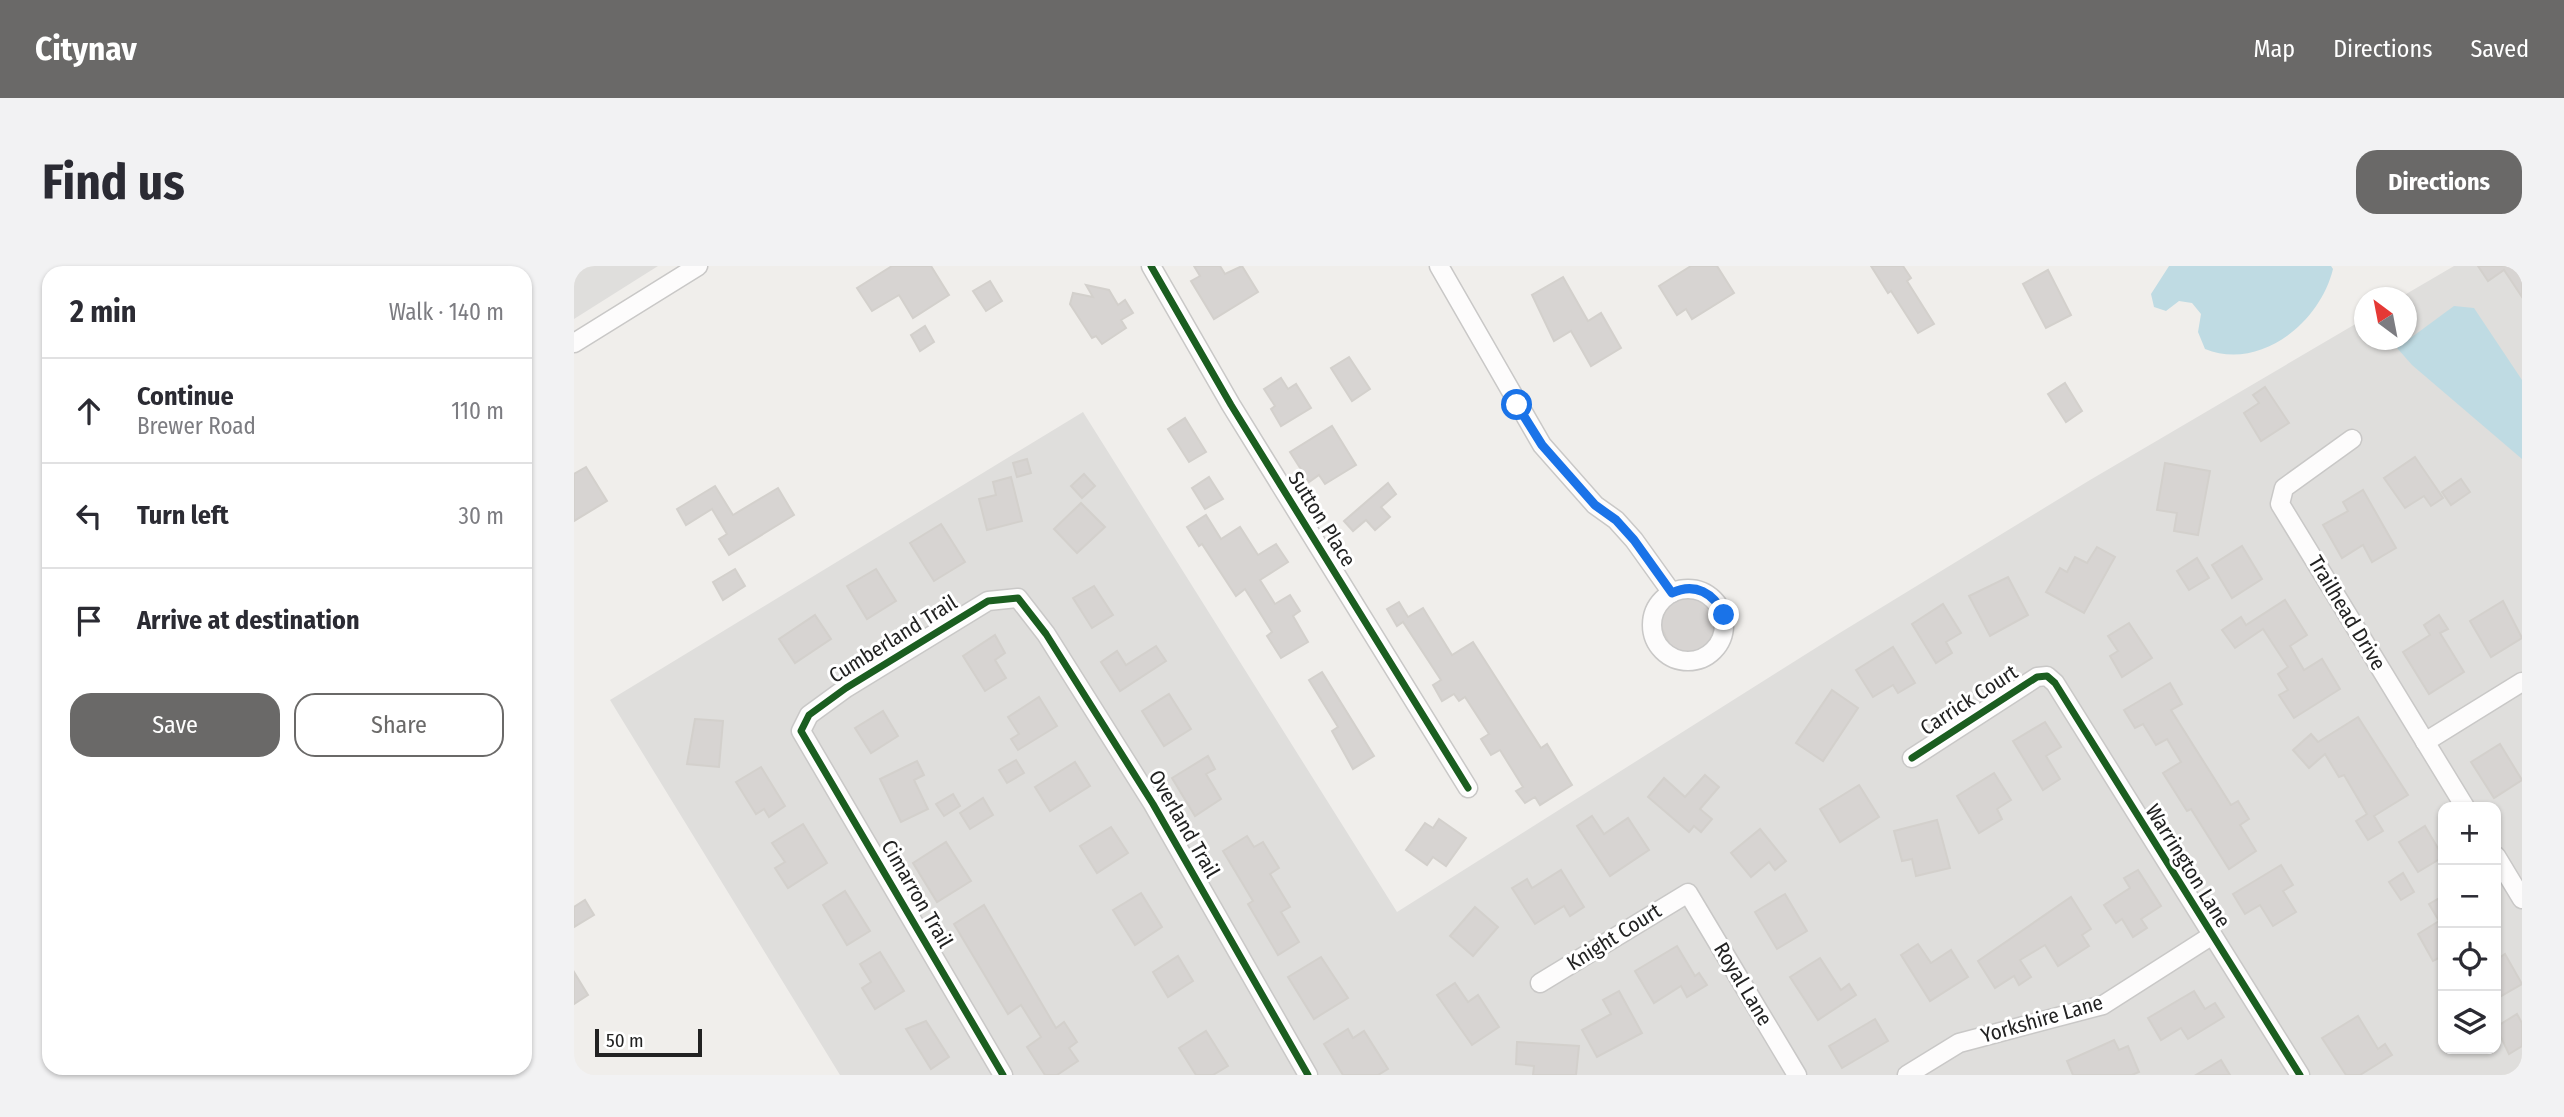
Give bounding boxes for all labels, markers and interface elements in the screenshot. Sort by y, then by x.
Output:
text: Citynav [35,29,137,69]
text: Map [2254,35,2295,63]
text: Directions [2333,35,2432,63]
text: Saved [2470,35,2529,63]
button: Directions [2356,150,2522,214]
text: Find us [42,153,185,212]
north arrow [2354,287,2417,350]
text: 2 min [70,294,137,330]
text: Walk · 140 m [389,298,504,326]
text: Continue [137,381,234,412]
route start [1501,389,1532,420]
icon: ahead [70,392,108,430]
text: 110 m [451,397,504,425]
text: Brewer Road [137,412,256,440]
street label: Sutton Place [1283,467,1361,571]
icon: left [70,497,108,535]
text: Turn left [137,500,229,531]
text: 30 m [459,502,504,530]
street label: Trailhead Drive [2303,551,2391,675]
street label: Cumberland Trail [824,589,962,689]
route end [1708,599,1739,630]
icon: arrive [70,602,108,640]
text: Arrive at destination [137,605,360,636]
street label: Carrick Court [1915,659,2023,741]
button: Save [70,693,280,757]
button: Share [294,693,504,757]
street label: Overland Trail [1143,766,1225,883]
street label: Warrington Lane [2140,799,2236,933]
map controls [2438,802,2501,1054]
button: + [2438,802,2501,865]
street label: Cimarron Trail [876,835,959,953]
button: − [2438,865,2501,928]
street label: Knight Court [1562,898,1666,976]
button: locate [2438,928,2501,991]
street label: Royal Lane [1708,938,1778,1030]
street label: Yorkshire Lane [1978,989,2106,1049]
button: layers [2438,991,2501,1054]
scale bar [595,1026,702,1058]
text: 50 m [606,1029,644,1052]

